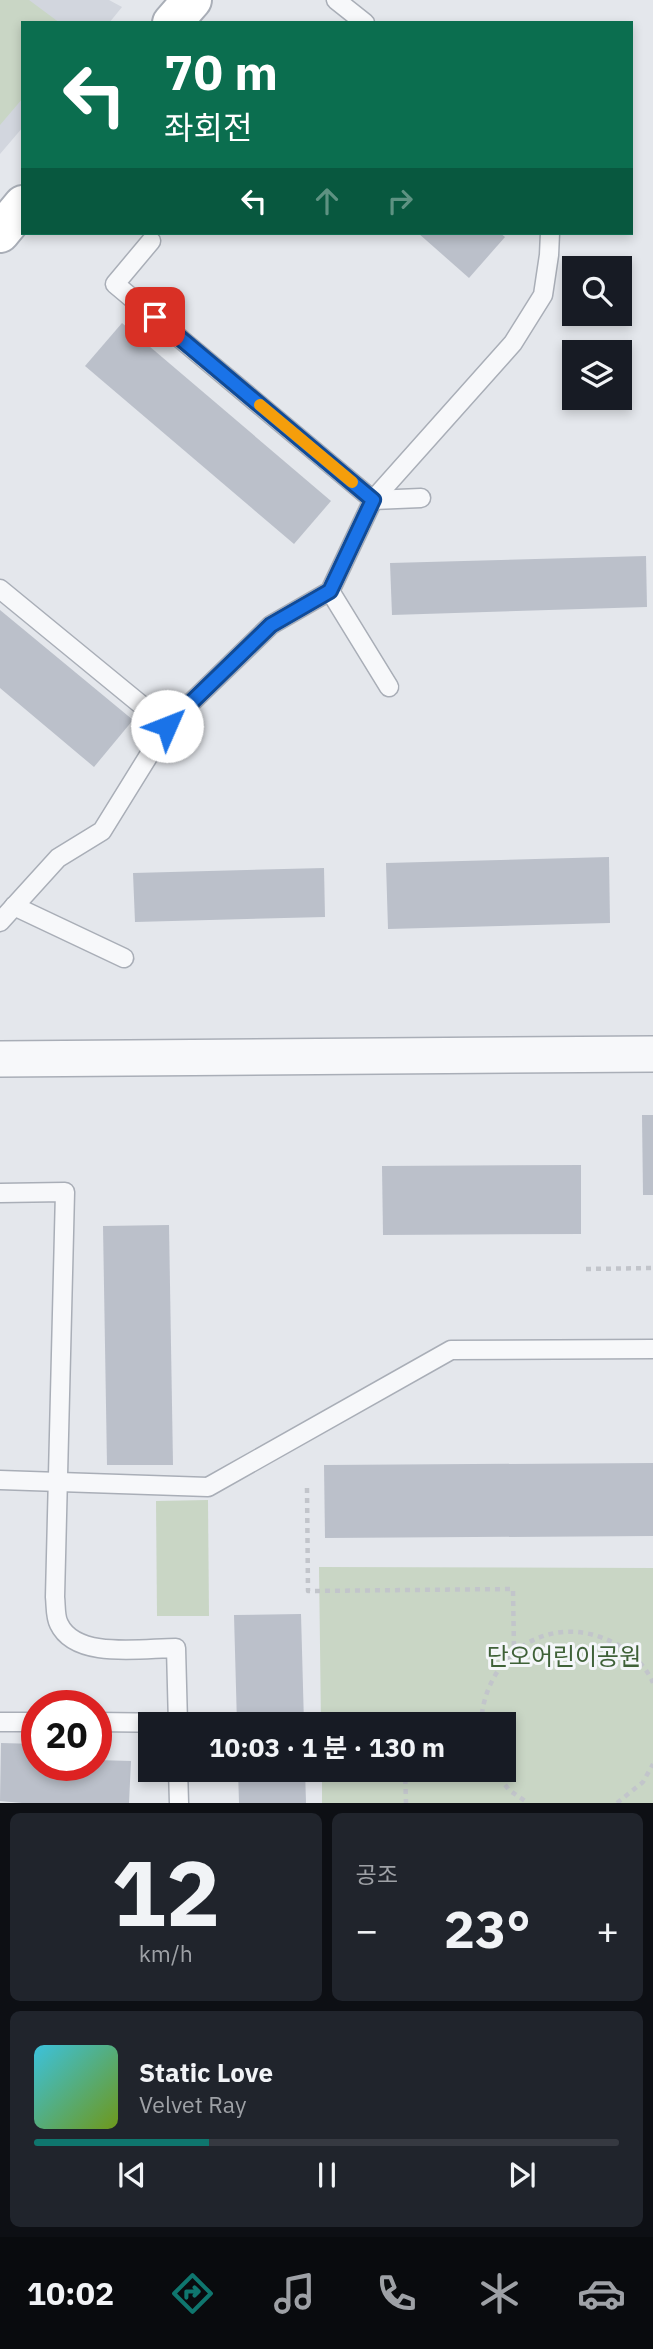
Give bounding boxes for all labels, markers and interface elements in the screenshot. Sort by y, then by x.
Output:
text: 70 m [164,40,278,103]
icon: left [49,49,140,140]
text: 좌회전 [164,106,252,148]
icon: left [235,182,273,220]
icon: ahead [308,182,346,220]
icon: right [381,182,419,220]
map controls [562,256,632,410]
button: search [562,256,632,326]
pin [125,287,185,347]
icon: arrive [136,298,174,336]
button: layers [562,340,632,410]
position arrow [130,689,204,763]
park label: 단오어린이공원 [487,1640,641,1672]
speed limit sign: 20 [21,1690,112,1781]
text: 10:03 · 1 분 · 130 m [209,1730,445,1764]
text: 12 [111,1833,220,1951]
text: 공조 [356,1859,398,1889]
text: 23° [444,1895,531,1962]
text: − [356,1905,378,1954]
text: + [596,1905,619,1954]
text: km/h [139,1938,193,1968]
text: Static Love [139,2055,273,2089]
text: Velvet Ray [139,2089,246,2119]
icon: previous [113,2156,151,2194]
icon: pause [308,2156,346,2194]
icon: next [503,2156,541,2194]
icon: directions [168,2269,217,2318]
icon: music [270,2269,319,2318]
icon: phone [372,2269,421,2318]
icon: climate [475,2269,524,2318]
icon: car [577,2269,626,2318]
text: 10:02 [27,2272,114,2314]

